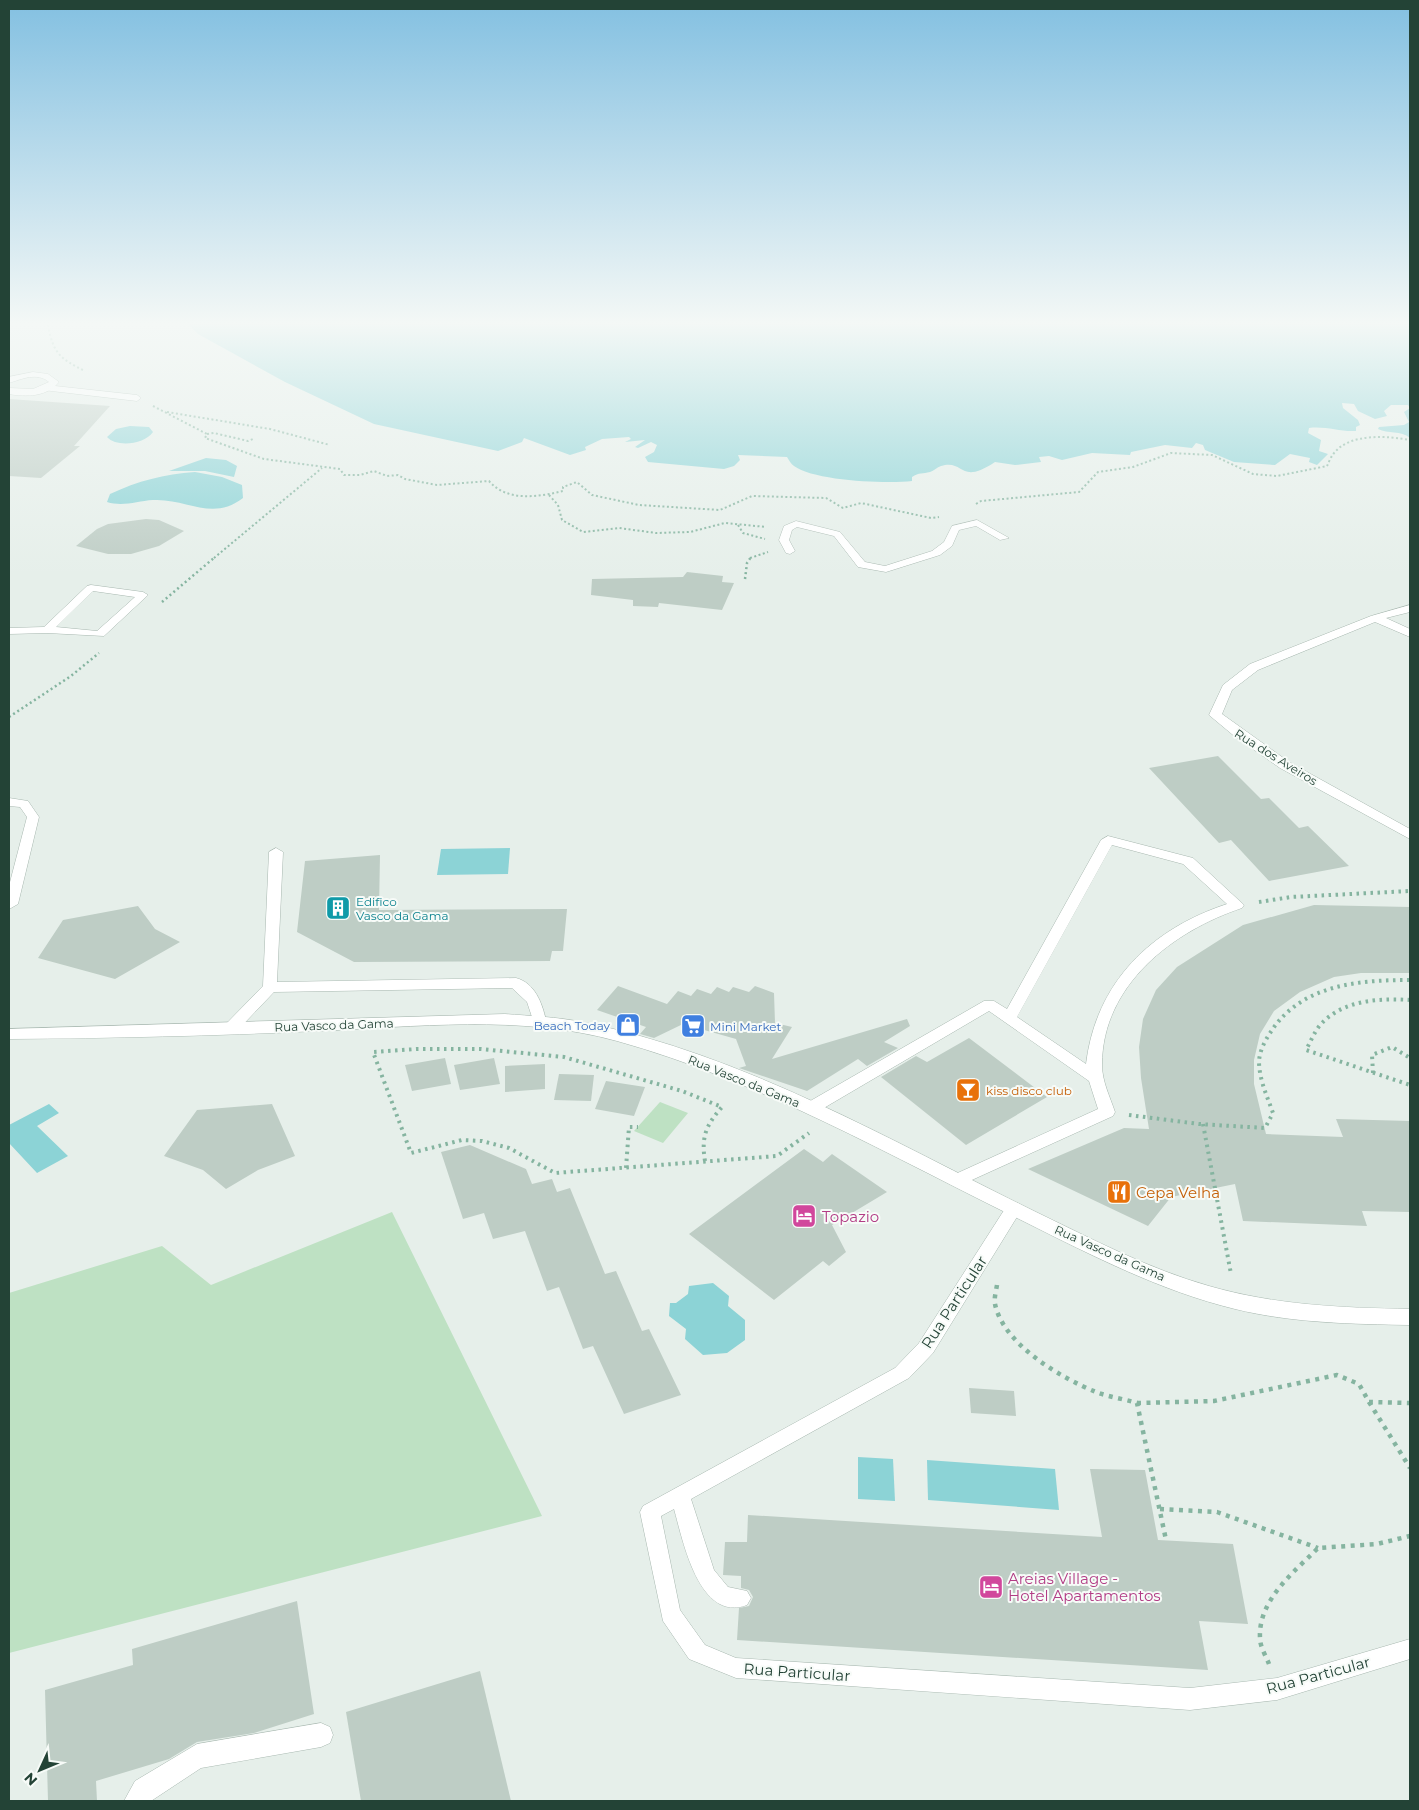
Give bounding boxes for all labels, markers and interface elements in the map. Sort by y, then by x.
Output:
street label: Rua dos Aveiros [1232,726,1320,789]
place label: Edifico Vasco da Gama [356,894,449,923]
building icon: Edifico Vasco da Gama [325,895,351,921]
shop icon: Beach Today [615,1012,641,1038]
supermarket icon: Mini Market [680,1013,706,1039]
street label: Rua Vasco da Gama [274,1015,394,1035]
place label: Beach Today [534,1018,610,1033]
place label: Mini Market [710,1019,782,1034]
street label: Rua Vasco da Gama [686,1052,802,1110]
bar icon: kiss disco club [955,1077,981,1103]
place label: kiss disco club [986,1083,1072,1098]
restaurant icon: Cepa Velha [1106,1179,1132,1205]
place label: Cepa Velha [1136,1183,1220,1202]
hotel icon: Topazio [791,1203,817,1229]
place label: Topazio [822,1207,879,1226]
street label: Rua Vasco da Gama [1052,1222,1168,1284]
street label: Rua Particular [917,1252,991,1352]
place label: Areias Village - Hotel Apartamentos [1008,1569,1161,1605]
hotel icon: Areias Village - Hotel Apartamentos [978,1574,1004,1600]
street label: Rua Particular [1264,1652,1372,1698]
street label: Rua Particular [743,1659,851,1685]
north arrow [15,1745,65,1795]
text: N [20,1769,41,1789]

